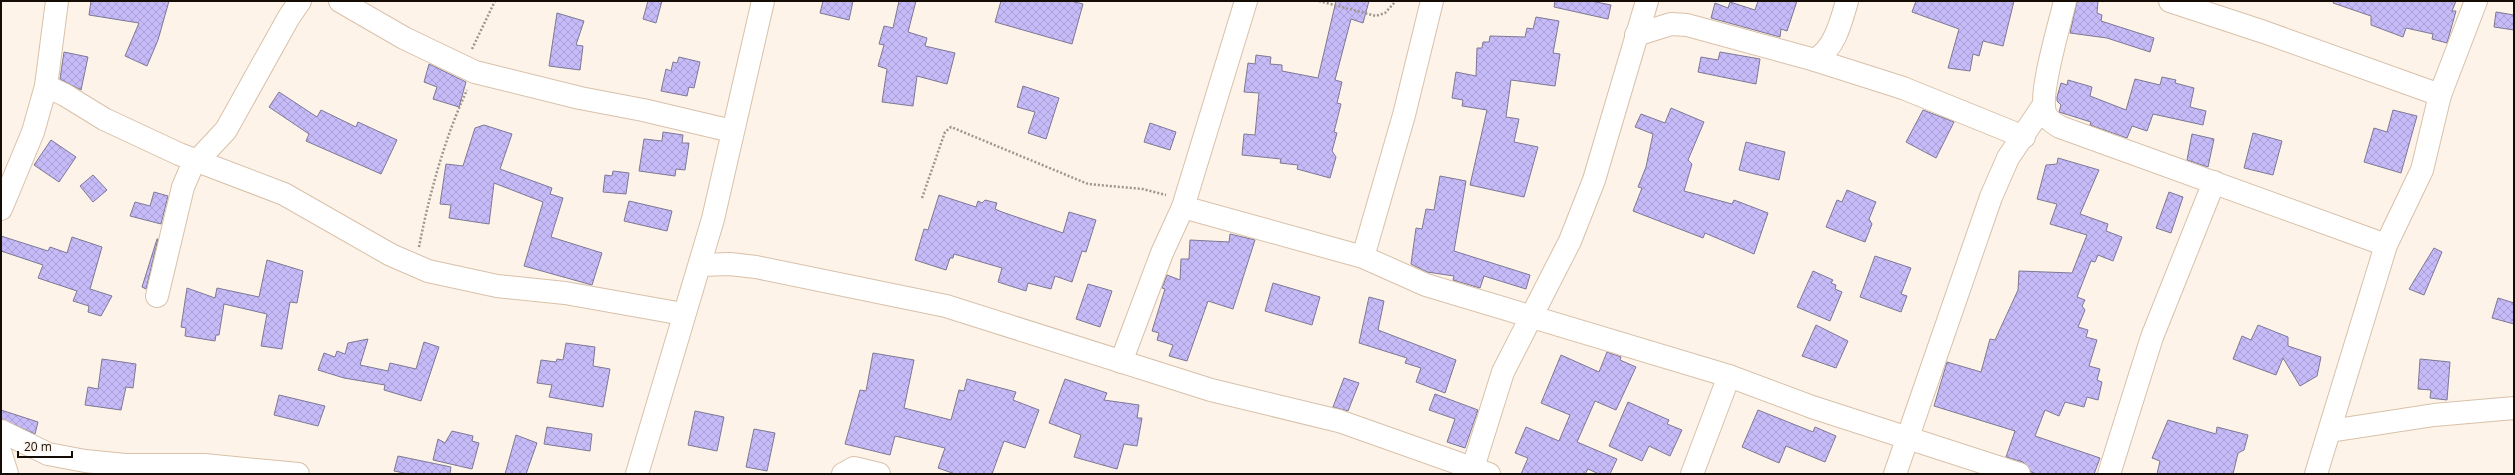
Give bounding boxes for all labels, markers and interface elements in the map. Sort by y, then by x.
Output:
scale bar [18,433,72,459]
text: 20 m [24,438,52,455]

